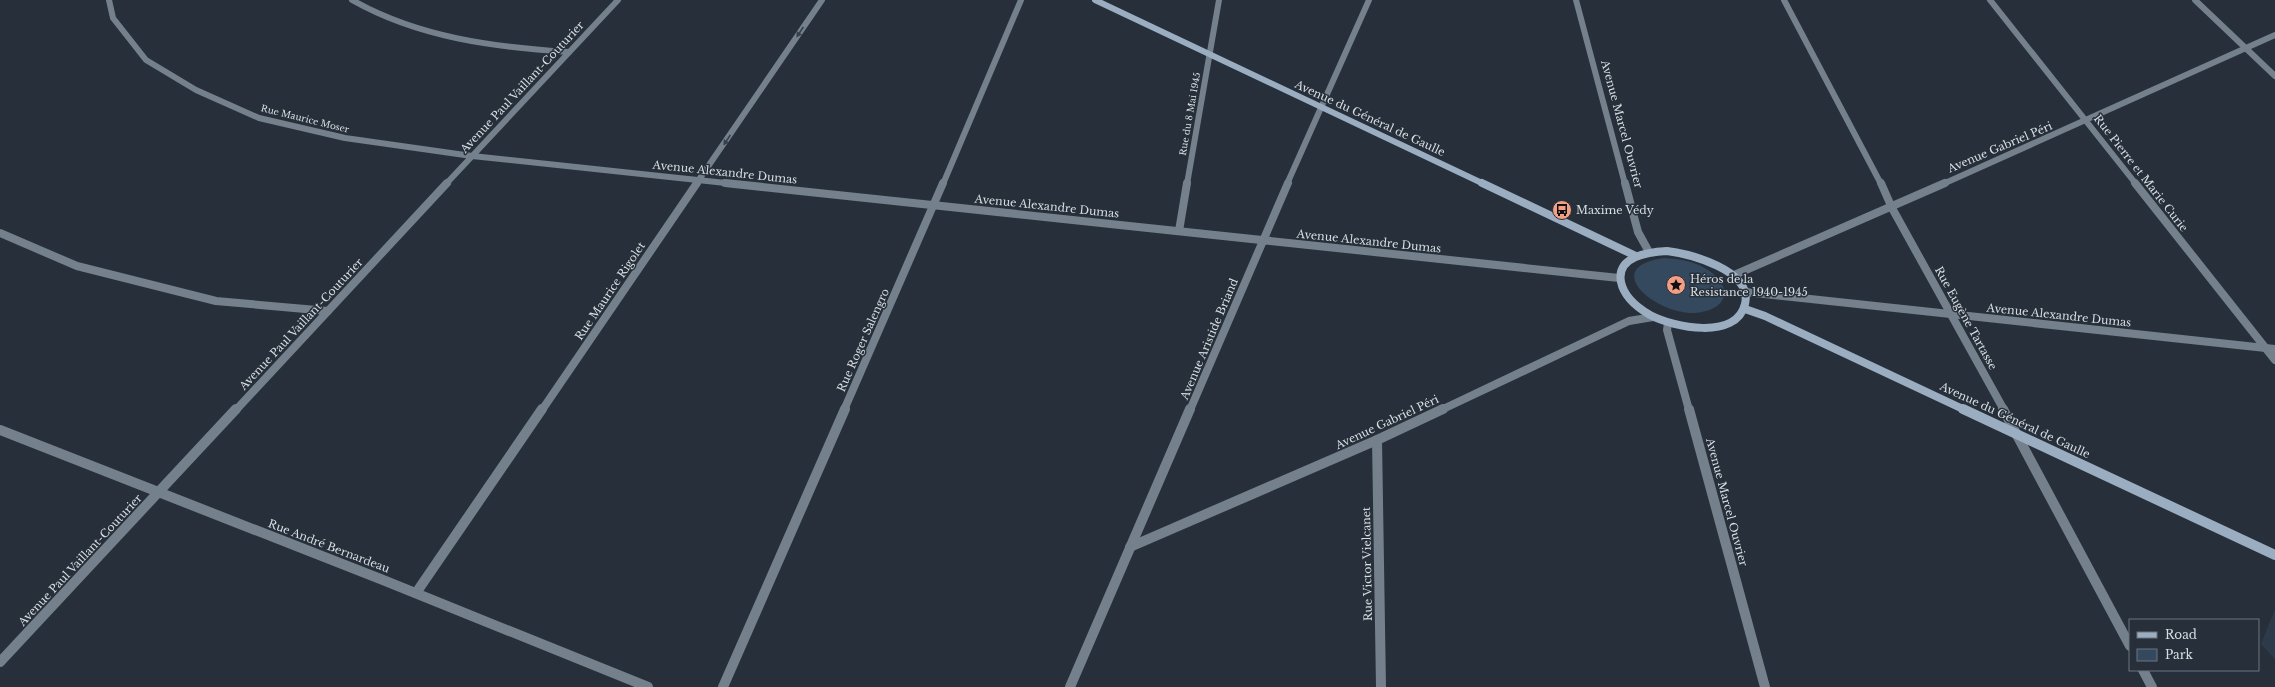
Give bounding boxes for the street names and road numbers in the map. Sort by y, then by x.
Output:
street label: Avenue Paul Vaillant-Couturier [456,18,587,157]
street label: Avenue Marcel Ouvrier [1598,57,1646,190]
street label: Rue du 8 Mai 1945 [1177,71,1202,156]
street label: Avenue du Général de Gaulle [1292,77,1447,159]
street label: Rue Maurice Moser [260,102,351,135]
street label: Rue Pierre et Marie Curie [2091,112,2191,234]
street label: Avenue Gabriel Péri [1945,118,2055,176]
street label: Avenue Alexandre Dumas [651,157,798,187]
street label: Avenue Alexandre Dumas [973,191,1120,221]
street label: Avenue Alexandre Dumas [1295,226,1442,256]
street label: Rue Maurice Rigolet [572,239,649,343]
street label: Avenue Paul Vaillant-Couturier [235,255,366,394]
street label: Rue Eugène Tartasse [1932,264,2000,372]
street label: Avenue Aristide Briand [1177,276,1241,403]
street label: Rue Roger Salengro [834,286,892,394]
street label: Avenue Alexandre Dumas [1985,300,2132,330]
street label: Avenue du Général de Gaulle [1937,379,2092,461]
street label: Avenue Gabriel Péri [1332,392,1441,453]
street label: Avenue Marcel Ouvrier [1703,435,1751,568]
street label: Avenue Paul Vaillant-Couturier [14,491,145,630]
street label: Rue Victor Vielcanet [1359,506,1375,621]
street label: Rue André Bernardeau [266,516,392,576]

